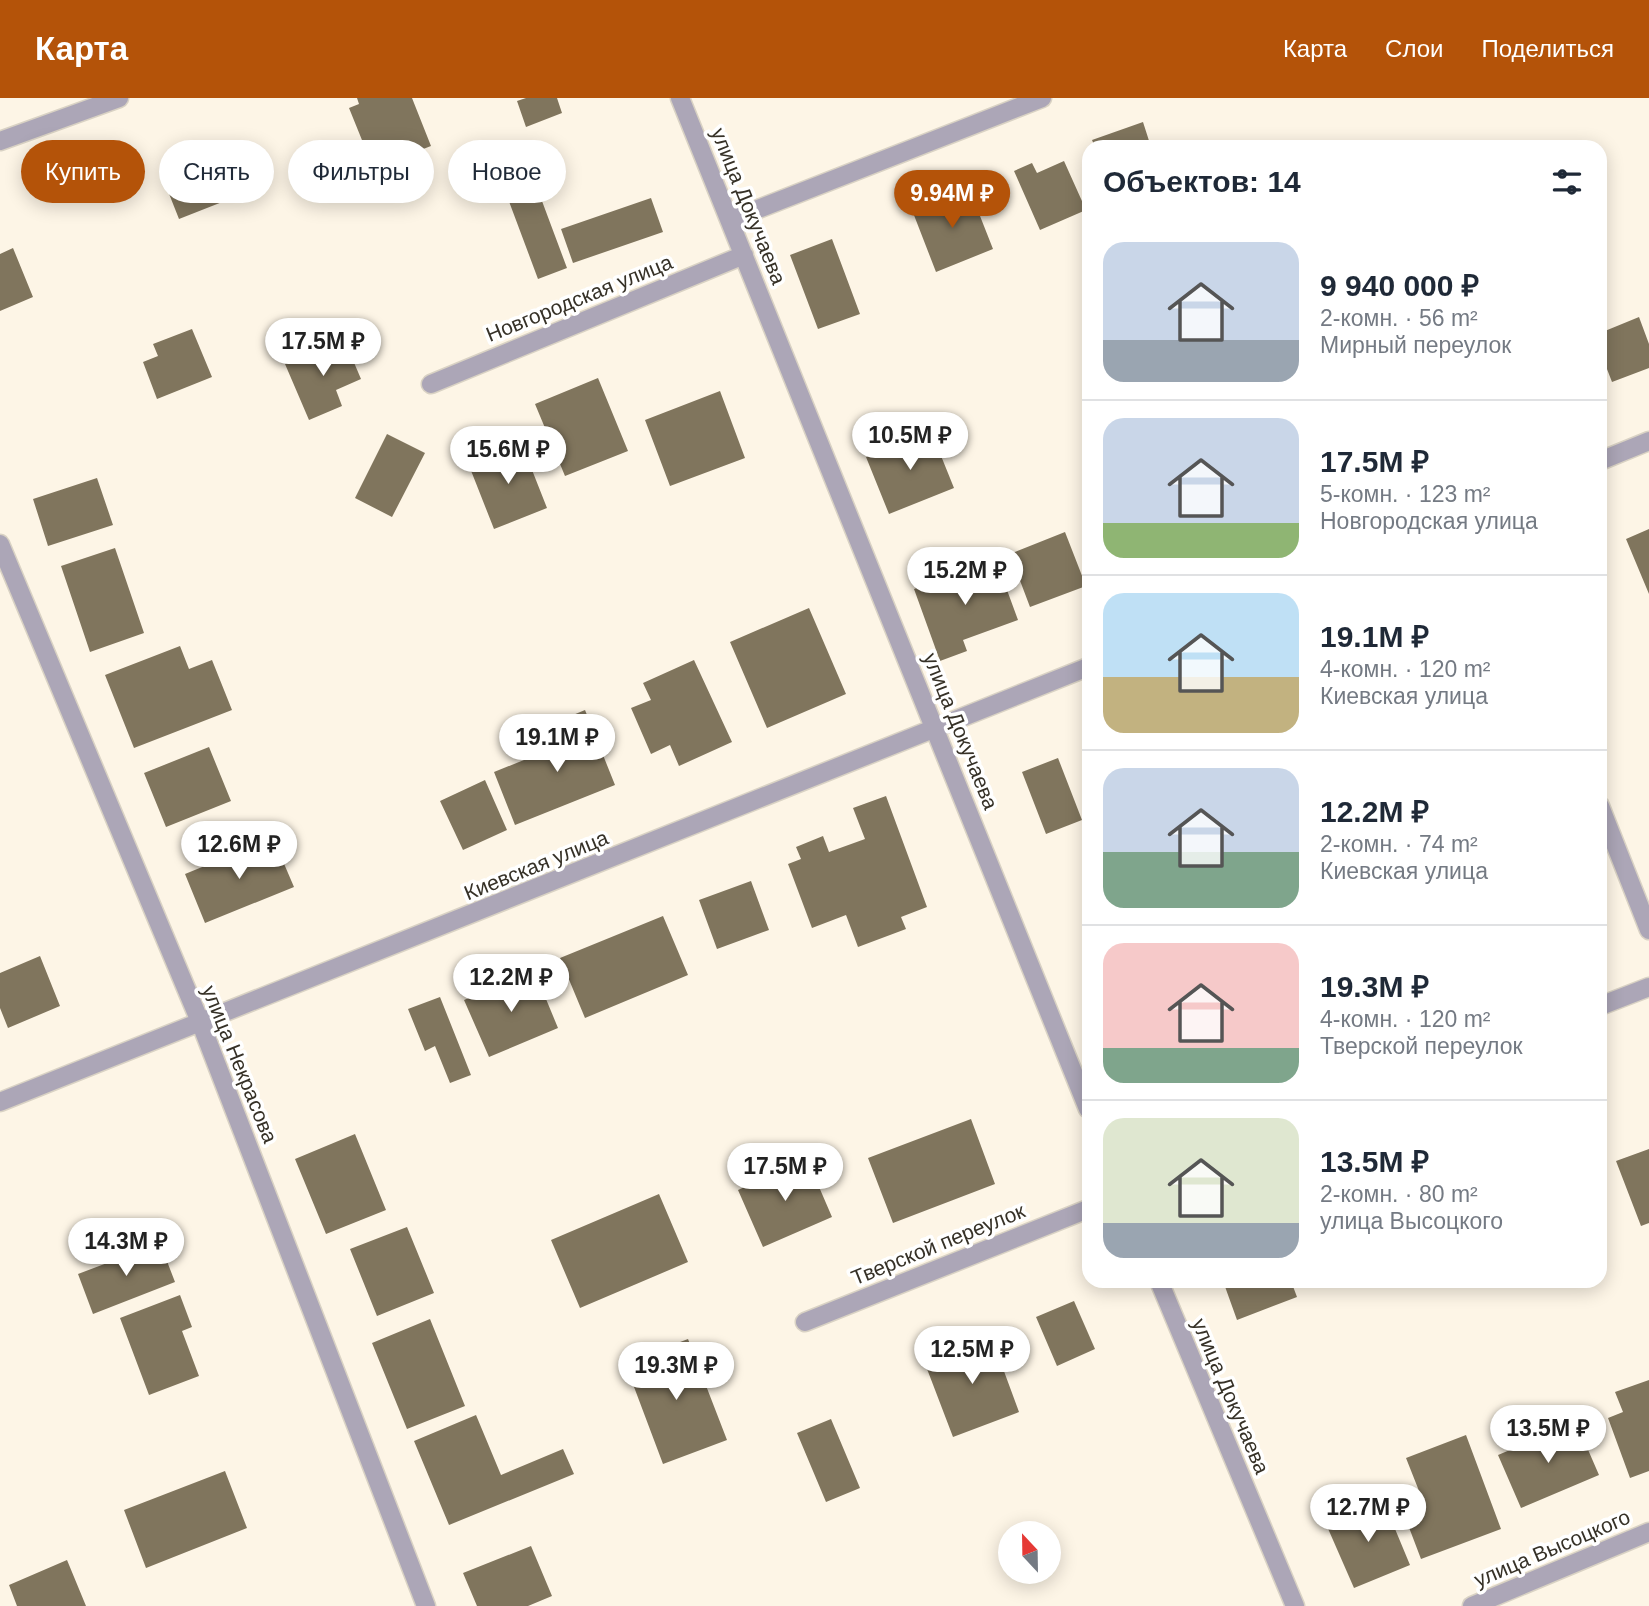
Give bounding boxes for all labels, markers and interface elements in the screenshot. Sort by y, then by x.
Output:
text: Карта [35,30,128,67]
text: Карта [1283,35,1347,62]
text: Слои [1385,35,1443,62]
text: Поделиться [1481,35,1614,62]
street label: улица Докучаева [707,124,791,288]
chip: Купить [21,140,145,203]
chip: Снять [159,140,274,203]
chip: Фильтры [288,140,434,203]
chip: Новое [448,140,566,203]
icon: filters [1548,163,1586,201]
text: Объектов: 14 [1103,165,1301,198]
pin: 9.94M ₽ [887,170,1017,230]
text: 9.94M ₽ [910,180,994,206]
street label: Новгородская улица [483,250,676,346]
text: 9 940 000 ₽ [1320,269,1479,302]
icon: home [1159,270,1243,354]
text: 2-комн. · 56 m² [1320,305,1478,331]
pin: 17.5M ₽ [258,318,388,378]
text: 17.5M ₽ [281,328,365,354]
text: Мирный переулок [1320,332,1511,358]
pin: 10.5M ₽ [845,412,975,472]
text: 10.5M ₽ [868,422,952,448]
pin: 15.6M ₽ [443,426,573,486]
text: 15.6M ₽ [466,436,550,462]
text: 17.5M ₽ [1320,445,1429,478]
icon: home [1159,446,1243,530]
text: 5-комн. · 123 m² [1320,481,1491,507]
text: Новгородская улица [1320,508,1538,534]
pin: 15.2M ₽ [900,547,1030,607]
text: 15.2M ₽ [923,557,1007,583]
text: 19.1M ₽ [1320,620,1429,653]
icon: home [1159,621,1243,705]
street label: улица Докучаева [919,649,1003,813]
text: 4-комн. · 120 m² [1320,656,1491,682]
text: Киевская улица [1320,683,1488,709]
pin: 19.1M ₽ [492,714,622,774]
text: 19.1M ₽ [515,724,599,750]
text: 12.2M ₽ [1320,795,1429,828]
icon: home [1159,796,1243,880]
pin: 12.6M ₽ [174,822,304,881]
street label: Киевская улица [461,825,612,904]
text: 12.6M ₽ [197,831,281,857]
text: 2-комн. · 74 m² [1320,831,1478,857]
text: Киевская улица [1320,858,1488,884]
pin: 12.2M ₽ [446,954,576,1014]
text: 12.2M ₽ [469,964,553,990]
text: 19.3M ₽ [1320,970,1429,1003]
icon: home [1159,971,1243,1055]
street label: улица Некрасова [198,982,282,1146]
text: 4-комн. · 120 m² [1320,1006,1491,1032]
text: Тверской переулок [1320,1033,1523,1059]
pin: 17.5M ₽ [720,1144,850,1203]
text: 13.5M ₽ [1320,1145,1429,1178]
icon: home [1159,1146,1243,1230]
text: 17.5M ₽ [743,1153,827,1179]
text: 2-комн. · 80 m² [1320,1181,1478,1207]
street label: Тверской переулок [848,1198,1029,1289]
text: улица Высоцкого [1320,1208,1503,1234]
pin: 14.3M ₽ [61,1218,191,1278]
text: 14.3M ₽ [84,1228,168,1254]
street label: улица Докучаева [1188,1315,1274,1477]
pin: 12.5M ₽ [907,1326,1037,1386]
text: 12.5M ₽ [930,1336,1014,1362]
pin: 19.3M ₽ [611,1342,741,1402]
text: 19.3M ₽ [634,1352,718,1378]
pin: 13.5M ₽ [1483,1406,1613,1465]
text: 13.5M ₽ [1506,1415,1590,1441]
pin: 12.7M ₽ [1303,1484,1433,1544]
text: 12.7M ₽ [1326,1494,1410,1520]
street label: улица Высоцкого [1471,1505,1633,1591]
north arrow [998,1521,1060,1584]
map controls [998,1521,1061,1584]

